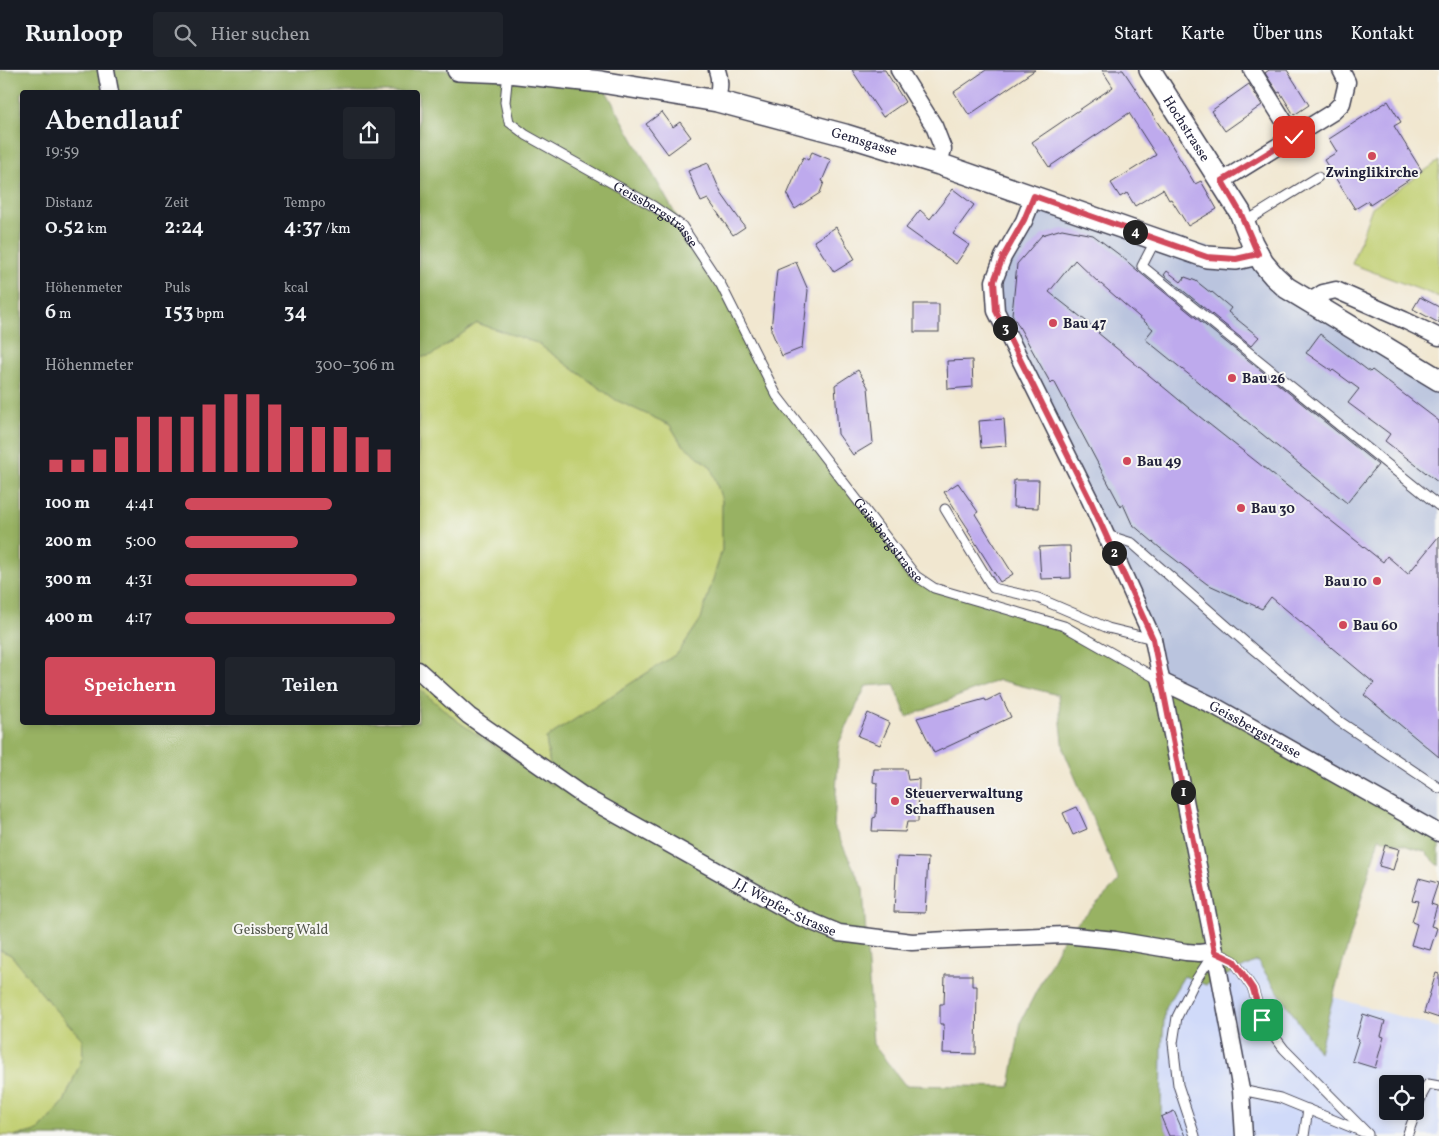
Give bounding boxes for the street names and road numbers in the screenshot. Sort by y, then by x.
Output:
street label: Hochstrasse [1158,92,1214,166]
street label: Gemsgasse [829,124,900,162]
street label: Geissbergstrasse [609,178,702,252]
street label: Geissbergstrasse [848,495,926,589]
street label: Geissbergstrasse [1206,697,1304,764]
street label: J.J. Wepfer-Strasse [730,874,839,942]

